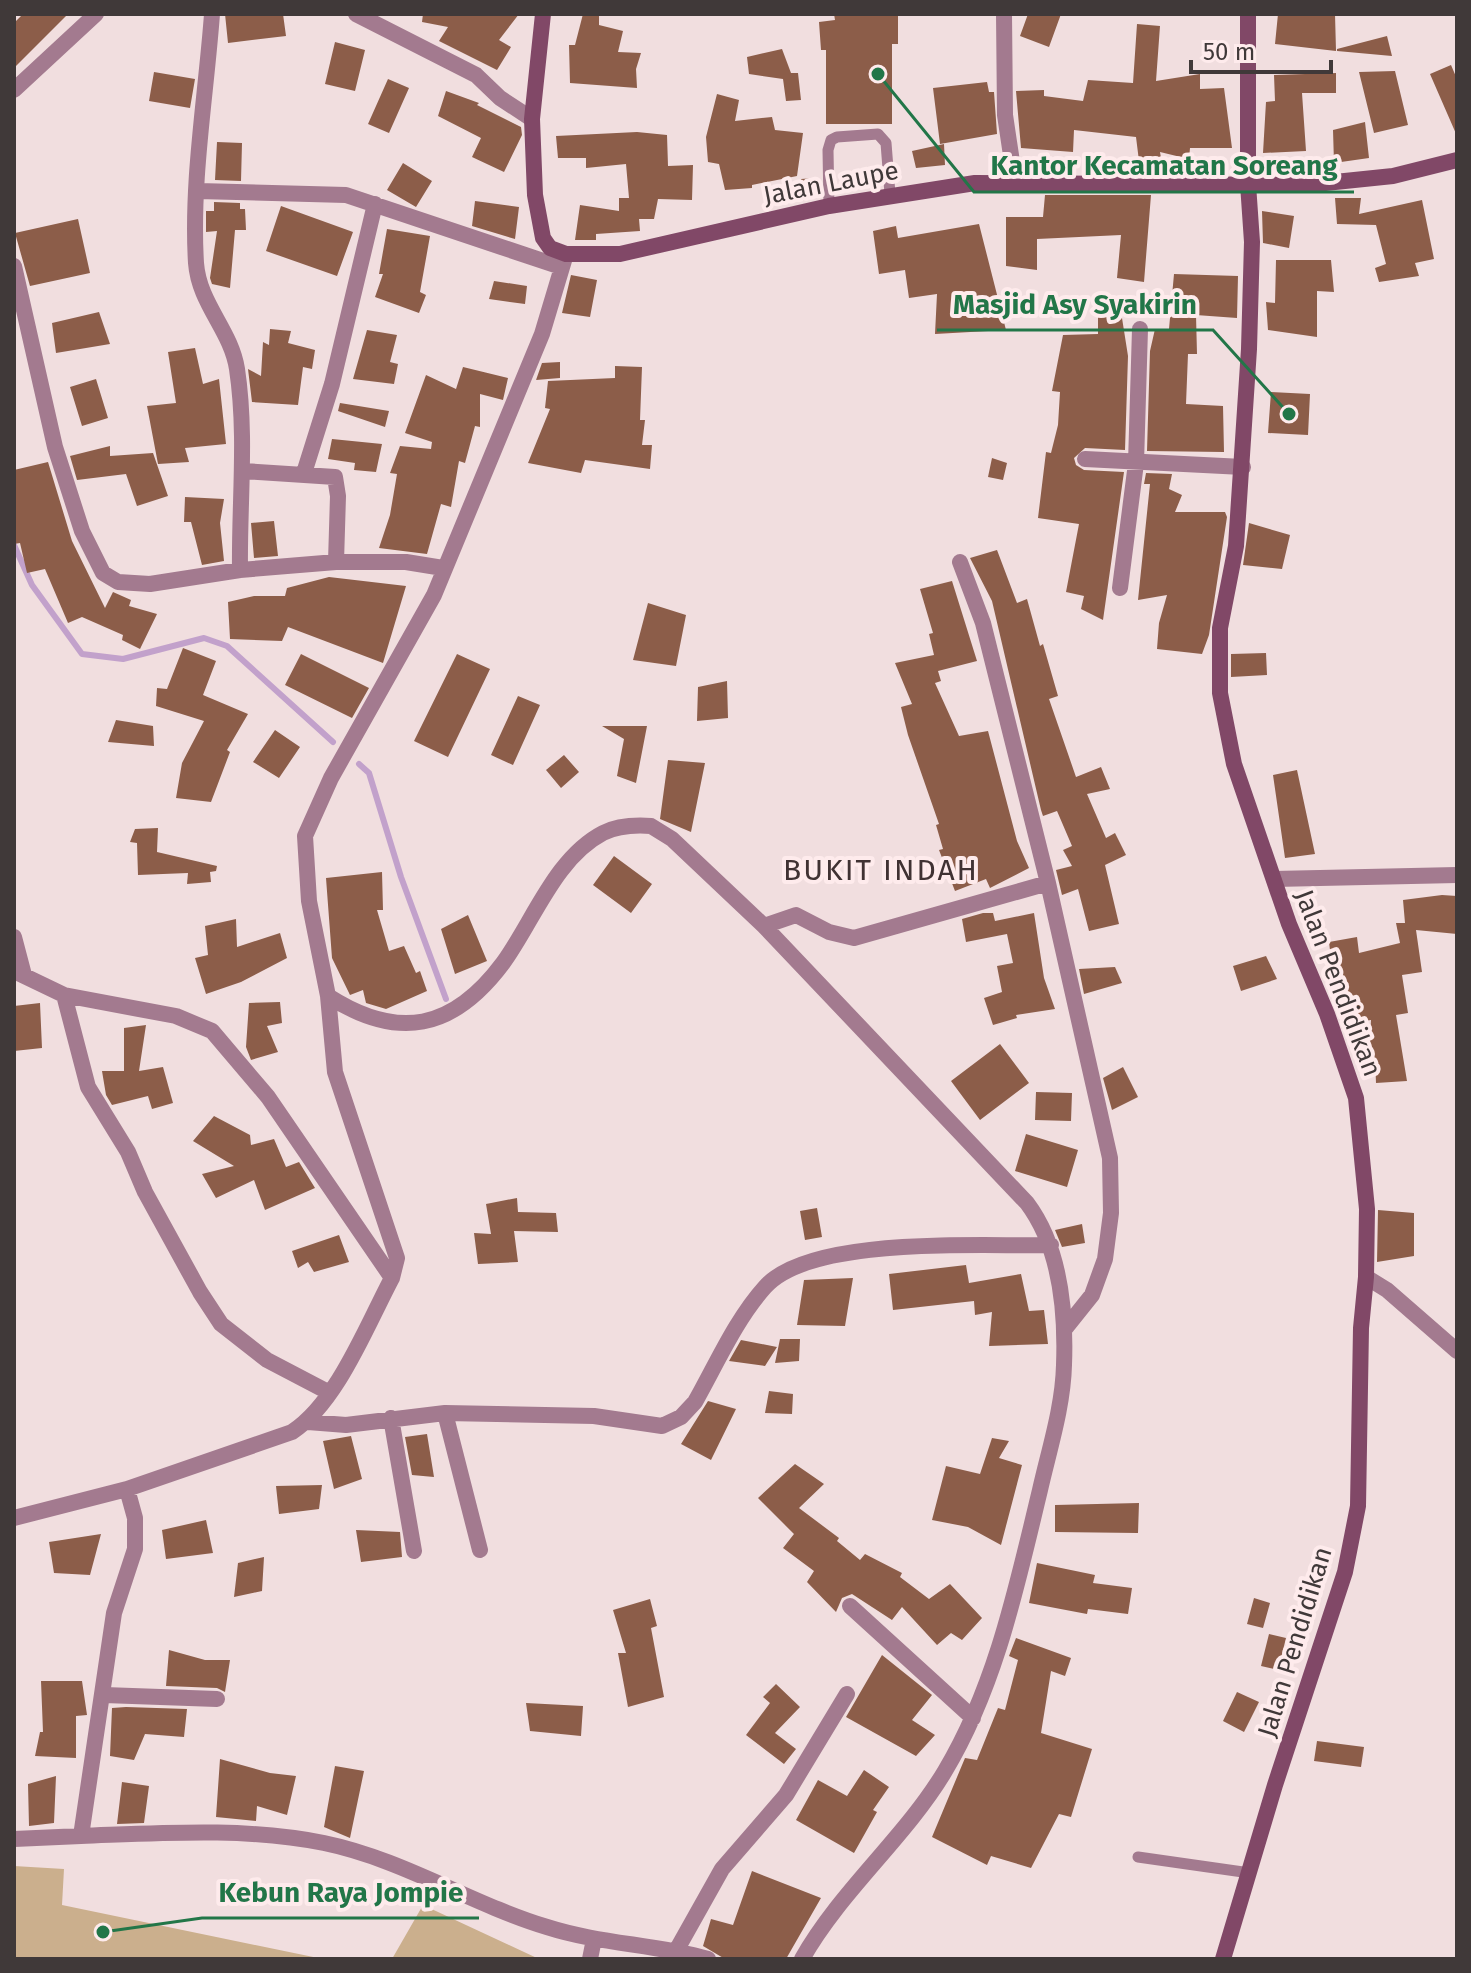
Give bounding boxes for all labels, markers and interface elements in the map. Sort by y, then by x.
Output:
scale bar [1191,24,1331,74]
text: 50 m [1203,38,1255,66]
callout: Kantor Kecamatan Soreang [974,140,1354,192]
text: Kantor Kecamatan Soreang [990,149,1338,182]
street label: Jalan Laupe [761,155,901,211]
callout: Masjid Asy Syakirin [937,278,1213,330]
text: Masjid Asy Syakirin [953,288,1197,321]
district label: BUKIT INDAH [783,852,979,888]
street label: Jalan Pendidikan [1288,885,1388,1081]
street label: Jalan Pendidikan [1251,1543,1339,1741]
callout: Kebun Raya Jompie [202,1866,479,1918]
text: Kebun Raya Jompie [219,1876,463,1909]

